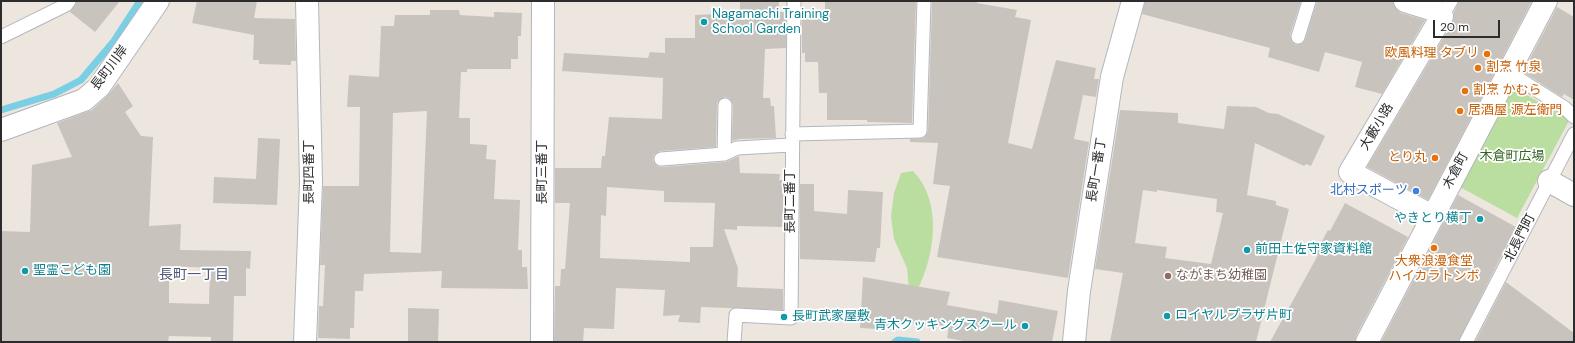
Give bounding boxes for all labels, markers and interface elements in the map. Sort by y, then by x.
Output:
place label: Nagamachi Training School Garden [712,7,829,38]
scale bar [1435,12,1502,38]
marker: Nagamachi Training School Garden [699,17,709,27]
text: 20 m [1440,19,1469,35]
street label: 長町川岸 [88,43,132,93]
place label: 欧風料理 タブリ [1385,46,1479,62]
marker: 欧風料理 タブリ [1482,49,1492,59]
place label: 割烹 竹泉 [1486,60,1541,76]
marker: 割烹 竹泉 [1473,63,1483,73]
place label: 割烹 かむら [1473,83,1541,99]
marker: 割烹 かむら [1460,86,1470,96]
street label: 大藪小路 [1357,101,1397,153]
place label: 居酒屋 源左衛門 [1468,103,1562,119]
marker: 居酒屋 源左衛門 [1455,106,1465,116]
street label: 長町一番丁 [1084,137,1110,203]
street label: 長町四番丁 [302,140,318,204]
street label: 長町三番丁 [535,140,551,204]
park label: 木倉町広場 [1480,149,1544,165]
place label: とり丸 [1388,150,1427,166]
street label: 木倉町 [1440,150,1472,192]
marker: とり丸 [1430,153,1440,163]
street label: 長町二番丁 [783,169,799,233]
place label: 北村スポーツ [1330,183,1408,199]
marker: 北村スポーツ [1411,186,1421,196]
place label: やきとり横丁 [1394,211,1472,227]
street label: 北長門町 [1501,211,1539,265]
marker: やきとり横丁 [1475,214,1485,224]
place label: 前田土佐守家資料館 [1255,242,1372,258]
marker: 大衆浪漫食堂 ハイカラトンボ [1429,243,1439,253]
marker: 前田土佐守家資料館 [1242,245,1252,255]
place label: 大衆浪漫食堂 ハイカラトンボ [1389,254,1479,285]
place label: 聖霊こども園 [33,263,111,279]
marker: 聖霊こども園 [20,266,30,276]
district label: 長町一丁目 [159,267,229,283]
place label: ながまち幼稚園 [1176,268,1267,284]
marker: ながまち幼稚園 [1163,271,1173,281]
place label: ロイヤルプラザ片町 [1175,308,1292,324]
place label: 長町武家屋敷 [792,309,870,325]
marker: ロイヤルプラザ片町 [1162,311,1172,321]
marker: 長町武家屋敷 [779,312,789,322]
place label: 青木クッキングスクール [874,318,1017,334]
marker: 青木クッキングスクール [1020,321,1030,331]

